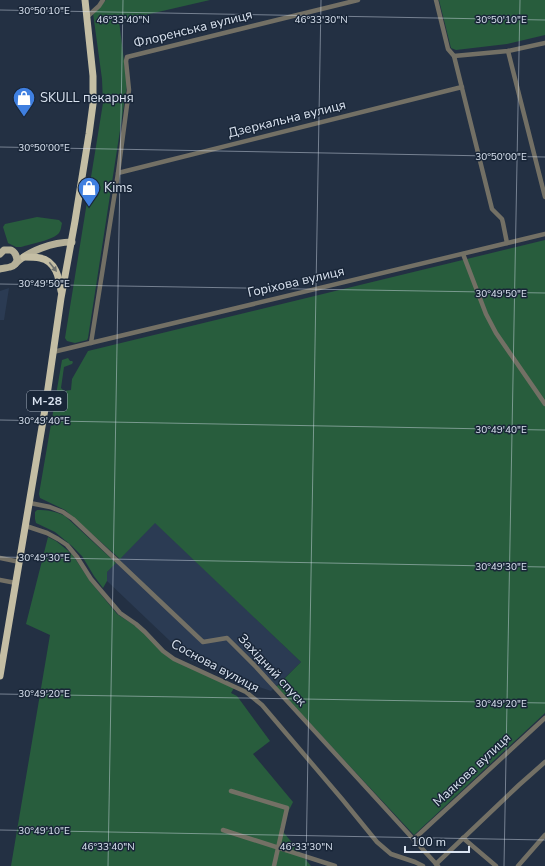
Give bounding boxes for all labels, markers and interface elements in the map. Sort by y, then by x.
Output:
text: 30°50'10"E [18,4,70,18]
street label: Флоренська вулиця [132,6,254,52]
text: 46°33'40"N [96,13,150,27]
text: 46°33'30"N [294,13,348,27]
text: 30°50'10"E [475,13,527,27]
shop icon: SKULL пекарня [11,85,37,118]
place label: SKULL пекарня [40,89,134,107]
street label: Дзеркальна вулиця [226,96,348,142]
text: 30°50'00"E [18,141,70,155]
text: 30°50'00"E [475,150,527,164]
shop icon: Kims [76,175,102,208]
place label: Kims [104,179,133,197]
one-way arrow [48,262,57,272]
street label: Горіхова вулиця [246,262,346,302]
text: 30°49'50"E [18,277,70,291]
text: 30°49'50"E [475,287,527,301]
road number: М-28 [27,391,67,411]
text: 30°49'40"E [18,414,70,428]
text: 30°49'40"E [475,423,527,437]
text: 30°49'30"E [18,551,70,565]
text: 30°49'30"E [475,560,527,574]
street label: Західний спуск [234,630,310,710]
street label: Соснова вулиця [168,635,262,697]
text: 30°49'20"E [18,687,70,701]
text: 30°49'20"E [475,697,527,711]
street label: Маякова вулиця [429,729,515,811]
text: 30°49'10"E [18,824,70,838]
scale bar [405,828,469,854]
text: 100 m [411,834,446,850]
text: 46°33'40"N [81,840,135,854]
text: 46°33'30"N [279,840,333,854]

